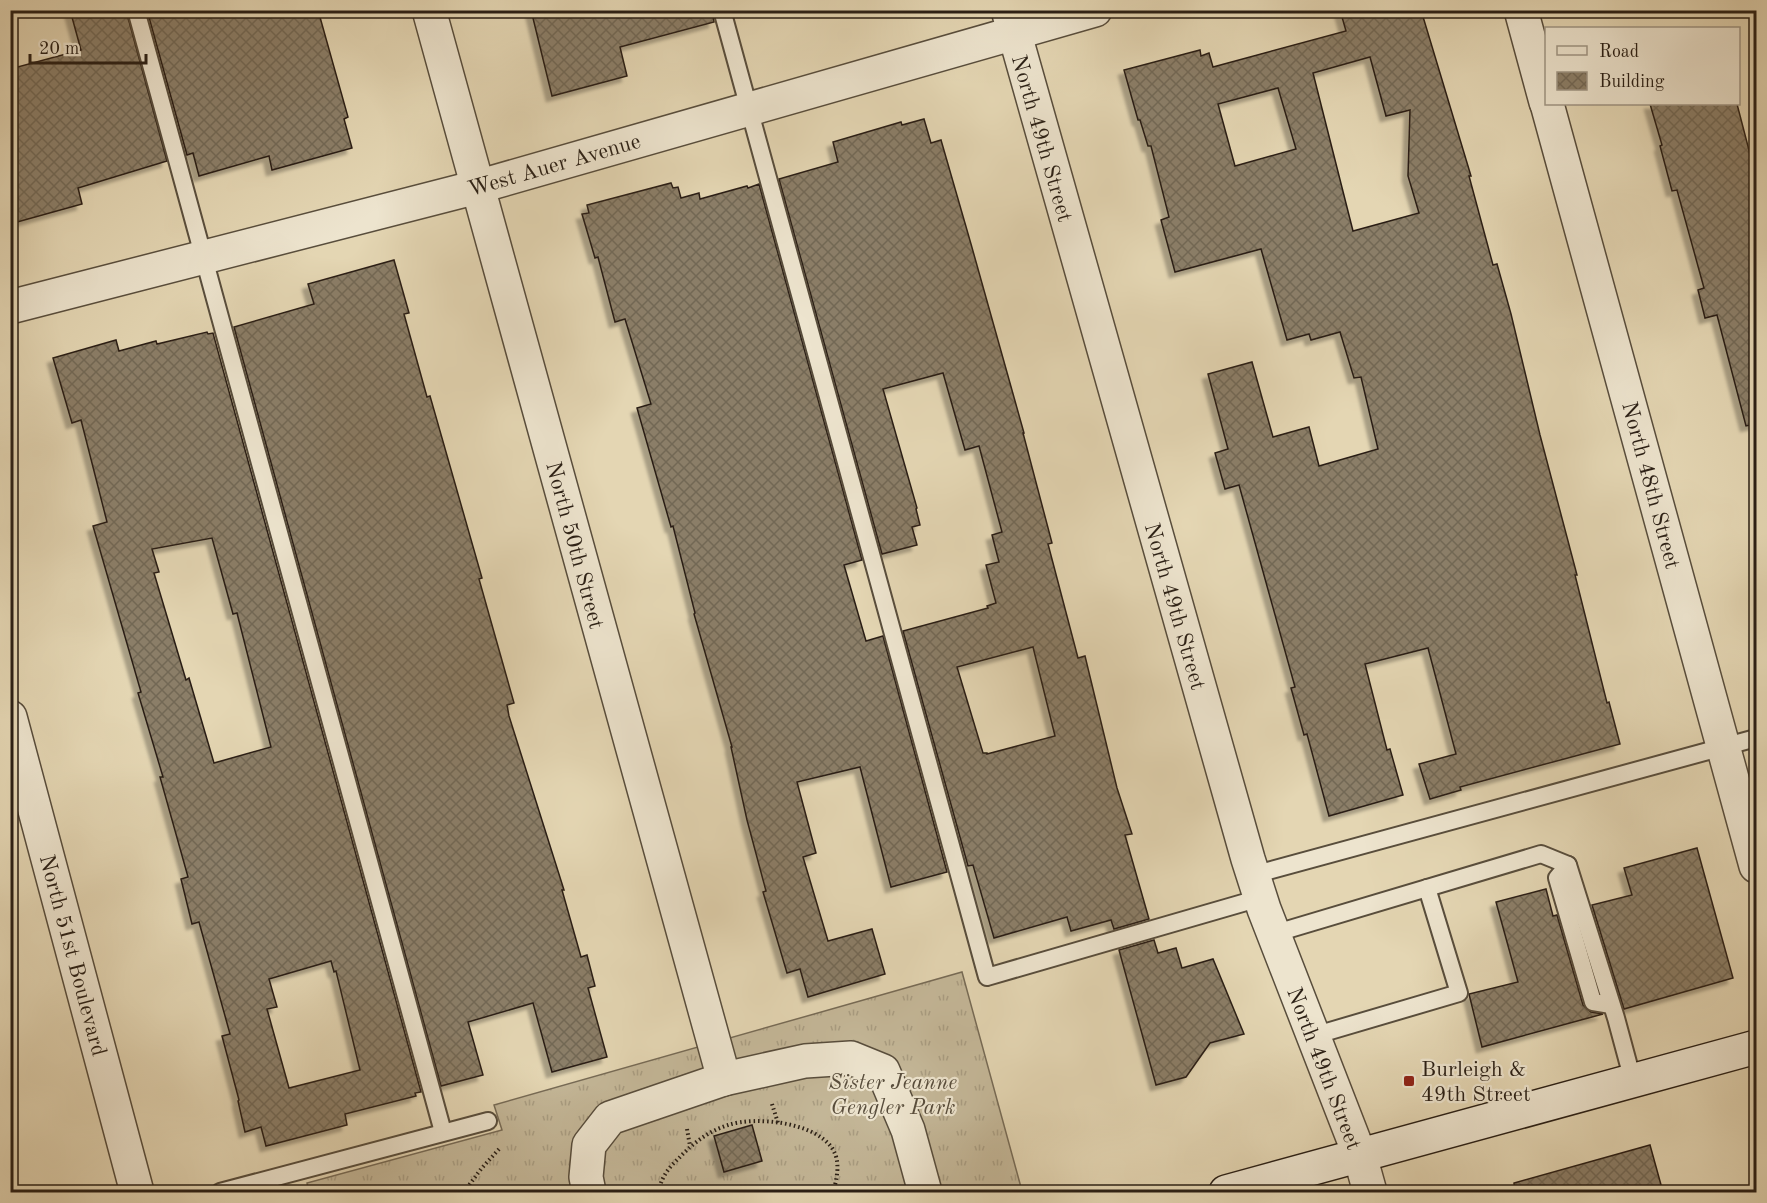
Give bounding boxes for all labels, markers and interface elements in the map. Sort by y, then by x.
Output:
scale bar [30,27,146,65]
legend [1545,27,1740,105]
text: 20 m [39,40,79,58]
text: Road [1599,43,1639,61]
street label: North 49th Street [1007,53,1075,224]
text: Building [1599,73,1665,91]
street label: West Auer Avenue [466,131,643,201]
street label: North 48th Street [1617,399,1683,572]
street label: North 50th Street [541,459,607,632]
street label: North 49th Street [1140,521,1208,692]
street label: North 51st Boulevard [35,852,110,1059]
street label: North 49th Street [1282,984,1364,1153]
place label: Burleigh & 49th Street [1421,1059,1531,1106]
park label: Sister Jeanne Gengler Park [829,1072,957,1119]
marker: Burleigh & 49th Street [1402,1074,1416,1088]

